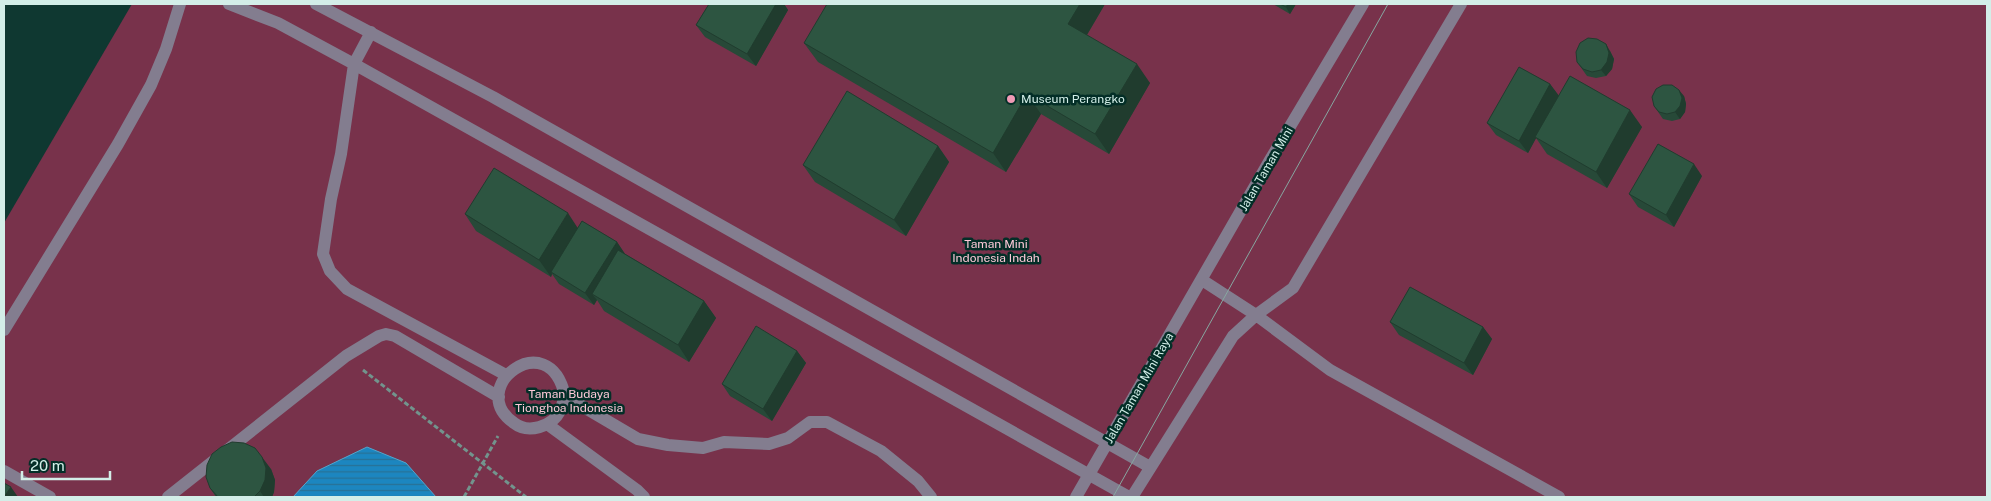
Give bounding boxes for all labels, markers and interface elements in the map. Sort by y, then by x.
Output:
place label: Museum Perangko [1021,92,1125,106]
marker: Museum Perangko [1005,93,1017,105]
street label: Jalan Taman Mini [1236,124,1296,214]
park label: Taman Mini Indonesia Indah [952,237,1040,265]
street label: Jalan Taman Mini Raya [1102,330,1176,446]
park label: Taman Budaya Tionghoa Indonesia [515,387,623,415]
scale bar [22,448,110,480]
text: 20 m [30,457,65,474]

